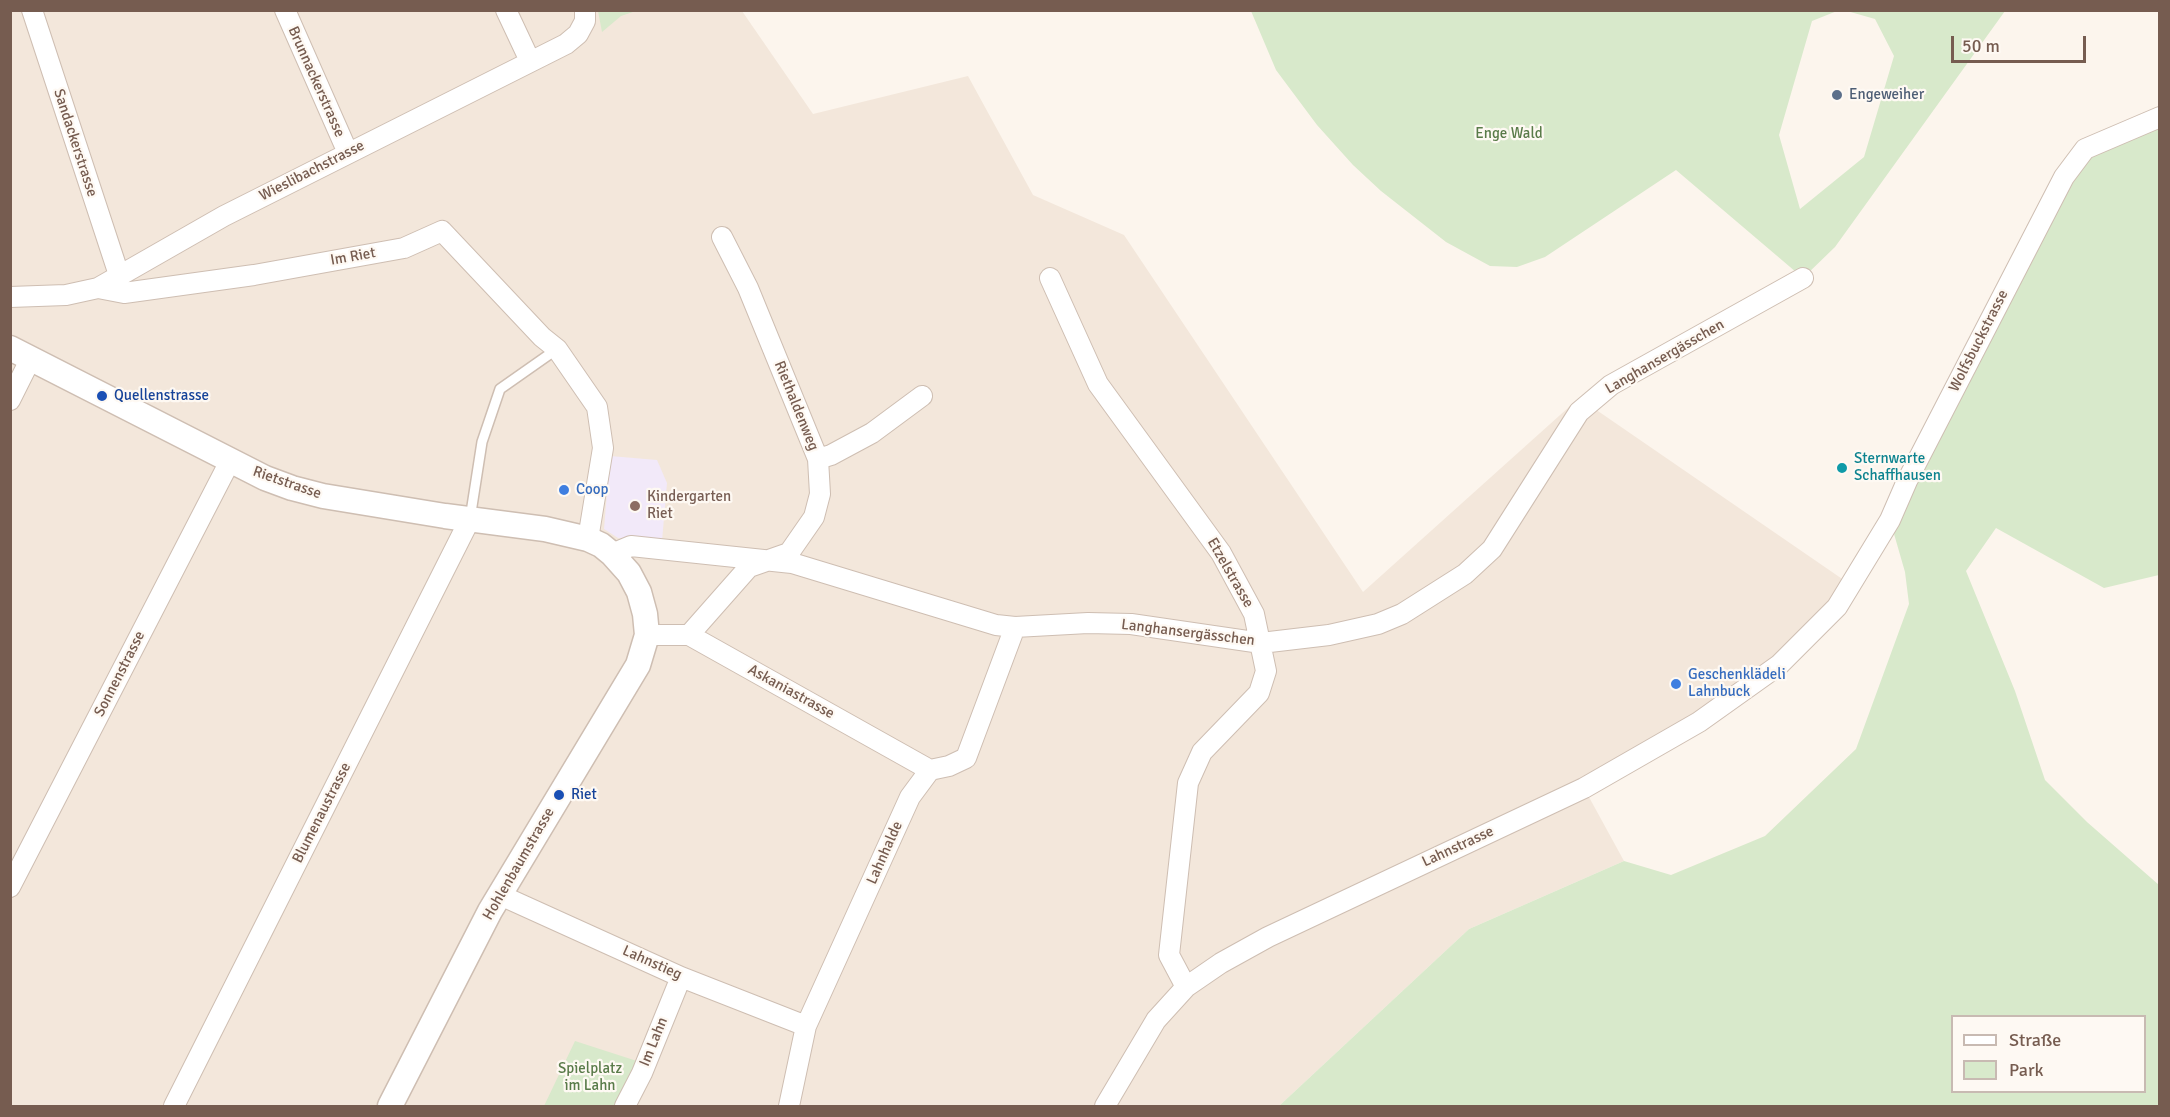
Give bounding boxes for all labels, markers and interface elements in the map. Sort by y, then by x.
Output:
street label: Brunnackerstrasse [284,24,348,140]
scale bar [1954,24,2089,62]
text: 50 m [1962,35,2000,57]
place label: Engeweiher [1849,86,1924,104]
street label: Sandackerstrasse [49,87,101,199]
marker: Engeweiher [1830,88,1844,102]
park label: Enge Wald [1475,125,1543,143]
street label: Wieslibachstrasse [256,137,368,205]
street label: Im Riet [329,244,377,270]
street label: Wolfsbuckstrasse [1946,287,2012,395]
street label: Langhansergässchen [1602,316,1728,398]
street label: Riethaldenweg [770,358,822,454]
place label: Quellenstrasse [114,387,209,405]
marker: Quellenstrasse [95,389,109,403]
place label: Sternwarte Schaffhausen [1854,450,1941,485]
marker: Sternwarte Schaffhausen [1835,461,1849,475]
street label: Rietstrasse [250,463,324,503]
place label: Coop [576,481,608,499]
marker: Coop [557,483,571,497]
place label: Kindergarten Riet [647,488,731,523]
marker: Kindergarten Riet [628,499,642,513]
street label: Etzelstrasse [1203,535,1257,611]
street label: Langhansergässchen [1120,616,1256,650]
street label: Sonnenstrasse [91,628,149,720]
street label: Askaniastrasse [745,661,837,723]
place label: Geschenklädeli Lahnbuck [1688,666,1786,701]
marker: Geschenklädeli Lahnbuck [1669,677,1683,691]
street label: Blumenaustrasse [289,760,355,866]
place label: Riet [571,786,597,804]
marker: Riet [552,788,566,802]
street label: Hohlenbaumstrasse [479,804,559,924]
street label: Lahnhalde [863,819,907,887]
street label: Lahnstrasse [1419,823,1497,871]
street label: Lahnstieg [620,942,684,984]
street label: Im Lahn [636,1015,672,1069]
legend [1951,1015,2146,1093]
text: Straße [2009,1029,2061,1051]
text: Park [2009,1059,2044,1081]
park label: Spielplatz im Lahn [558,1060,622,1095]

